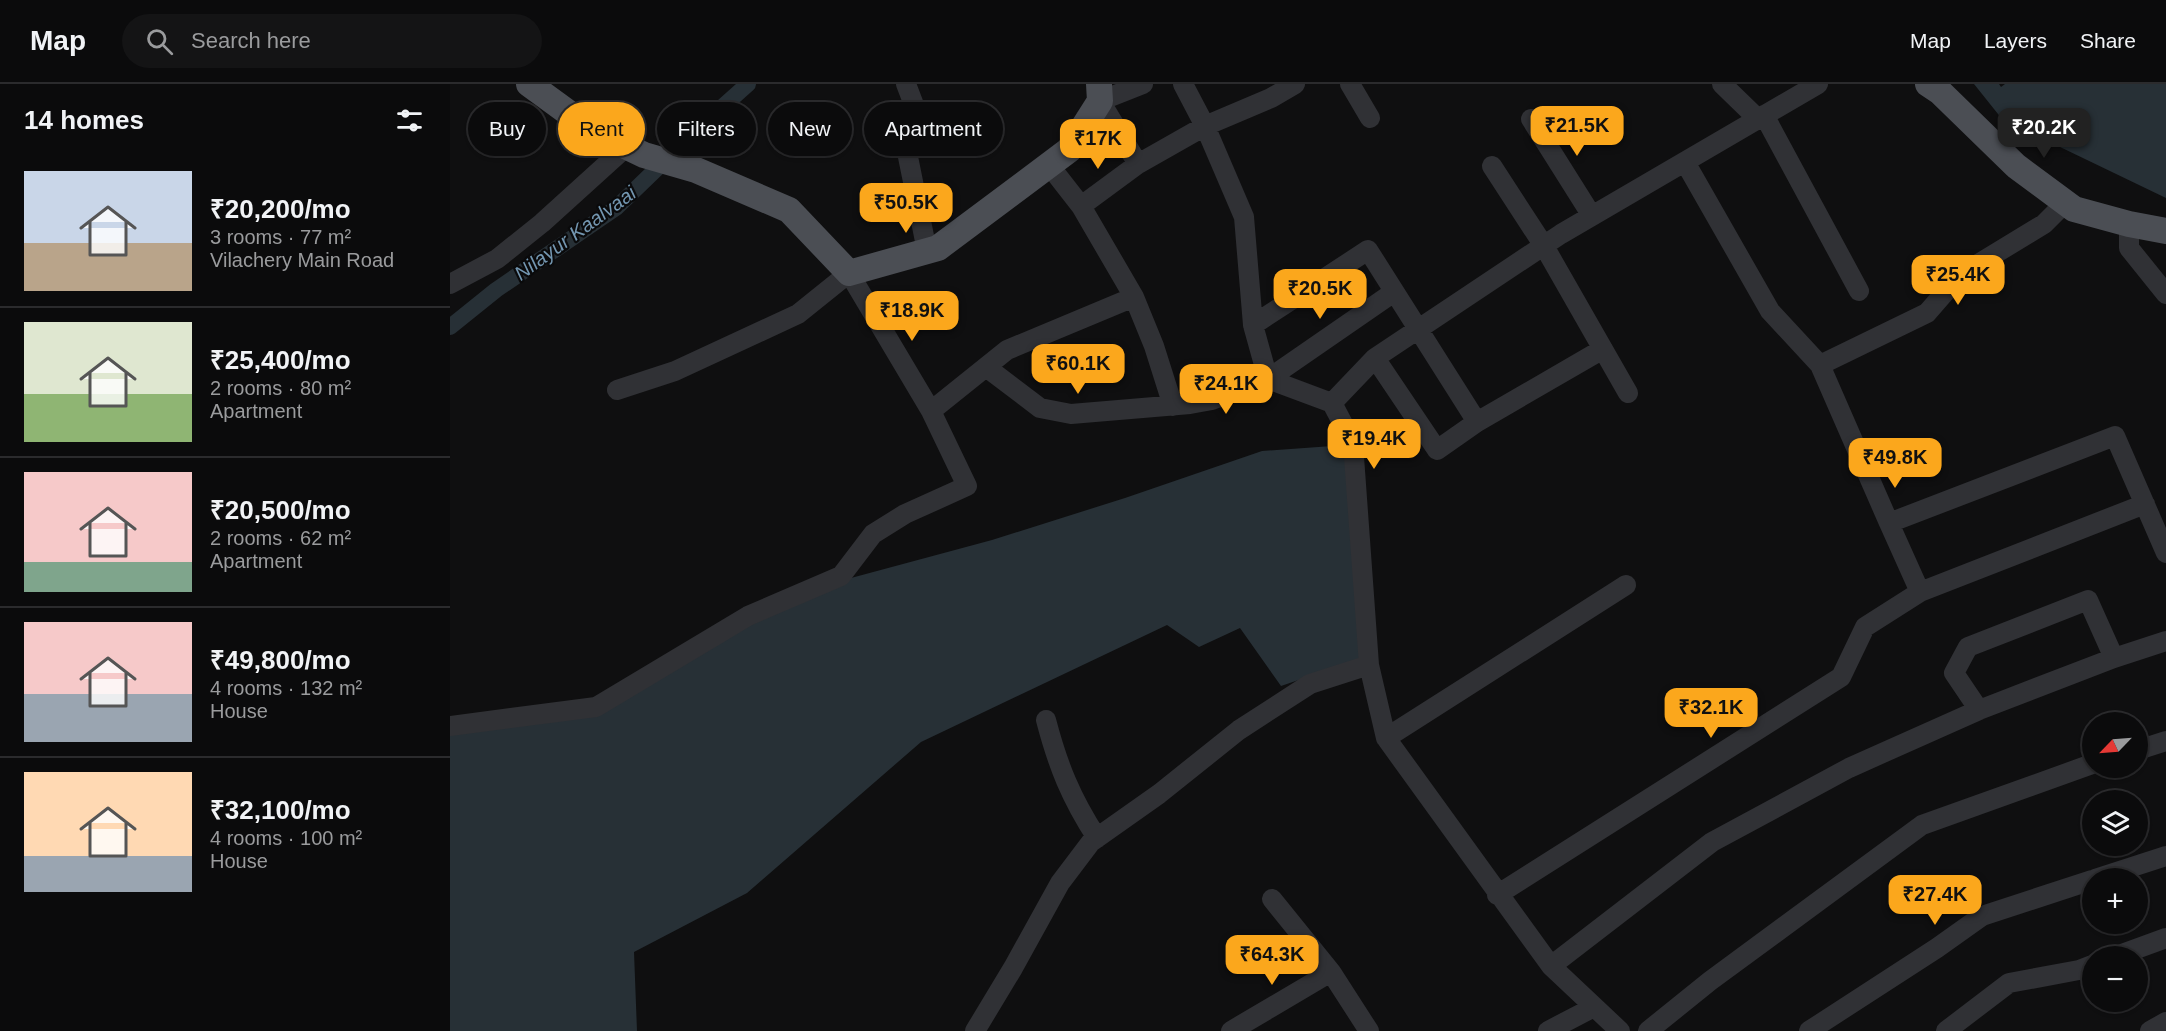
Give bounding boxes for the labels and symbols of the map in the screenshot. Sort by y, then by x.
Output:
pin: ₹21.5K [1528,106,1626,157]
pin: ₹20.2K [1995,108,2093,159]
pin: ₹17K [1062,119,1134,170]
water label: Nilayur Kaalvaai [510,181,640,284]
pin: ₹50.5K [857,183,955,234]
pin: ₹25.4K [1909,255,2007,306]
pin: ₹20.5K [1271,269,1369,320]
pin: ₹18.9K [863,291,961,342]
pin: ₹60.1K [1029,344,1127,395]
pin: ₹24.1K [1177,364,1275,415]
pin: ₹19.4K [1325,419,1423,470]
pin: ₹49.8K [1846,438,1944,489]
pin: ₹32.1K [1662,688,1760,739]
north arrow [2082,712,2148,778]
pin: ₹27.4K [1886,875,1984,926]
pin: ₹64.3K [1223,935,1321,986]

